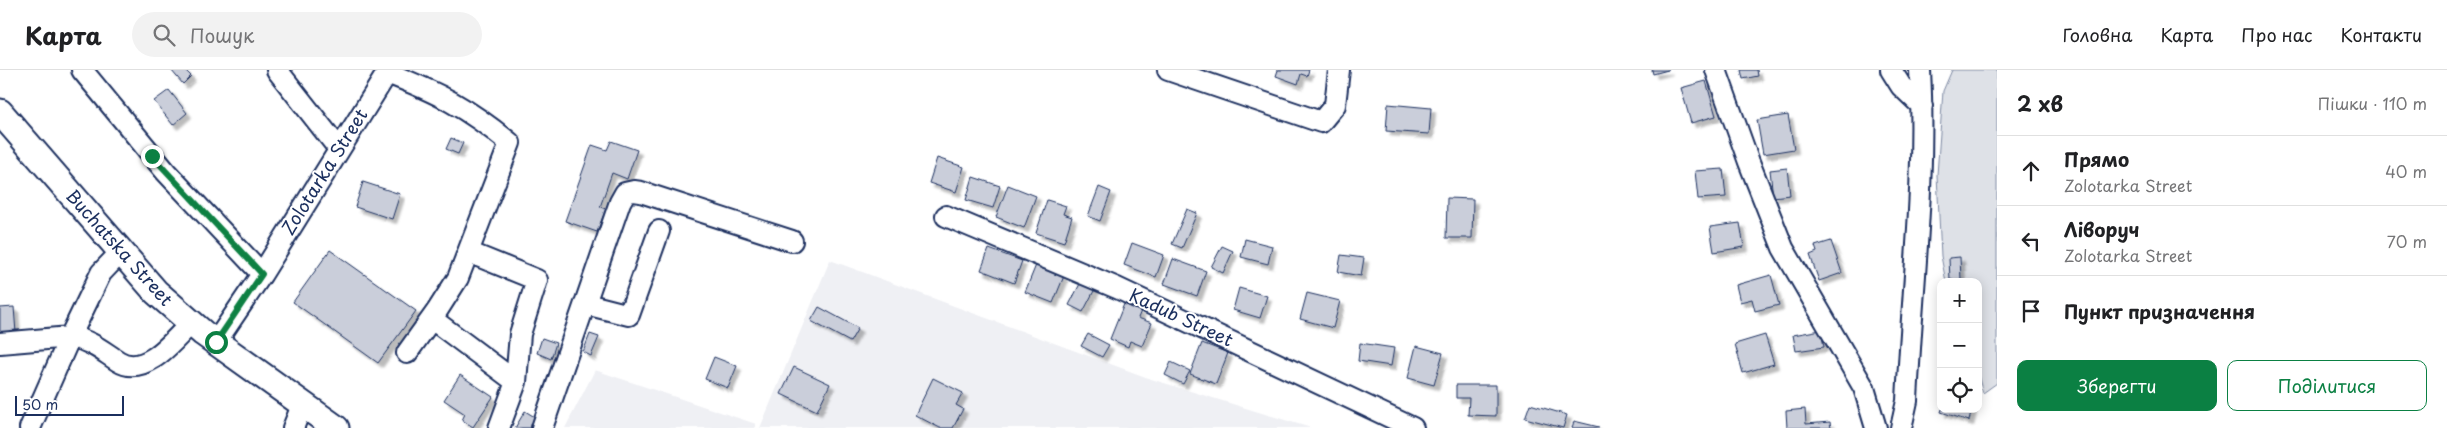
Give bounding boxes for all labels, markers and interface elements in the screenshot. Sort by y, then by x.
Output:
search box [132,12,482,57]
text: Карта [25,17,102,53]
icon: search [150,21,178,49]
text: Пошук [190,21,254,49]
text: Головна [2062,21,2132,48]
text: Карта [2160,21,2213,48]
text: Про нас [2241,21,2313,48]
text: Контакти [2341,21,2422,48]
text: 2 хв [2017,87,2063,119]
text: Пішки · 110 m [2318,91,2427,115]
street label: Zolotarka Street [274,103,373,240]
route end [141,145,164,168]
text: Прямо [2064,145,2129,173]
icon: ahead [2017,157,2045,185]
text: 40 m [2385,159,2427,183]
text: Zolotarka Street [2064,173,2192,197]
street label: Buchatska Street [60,183,180,311]
text: Ліворуч [2064,215,2140,243]
icon: left [2017,227,2045,255]
text: 70 m [2387,229,2427,253]
text: Zolotarka Street [2064,243,2192,267]
map controls [1937,278,1982,413]
button: + [1937,278,1982,323]
street label: Kadub Street [1125,281,1238,352]
icon: arrive [2017,297,2045,325]
text: Пункт призначення [2064,297,2255,325]
button: − [1937,323,1982,368]
route start [205,331,228,354]
button: Зберегти [2017,360,2217,411]
button: Поділитися [2227,360,2427,411]
button: locate [1937,368,1982,413]
scale bar [15,393,124,416]
text: 50 m [22,394,58,415]

